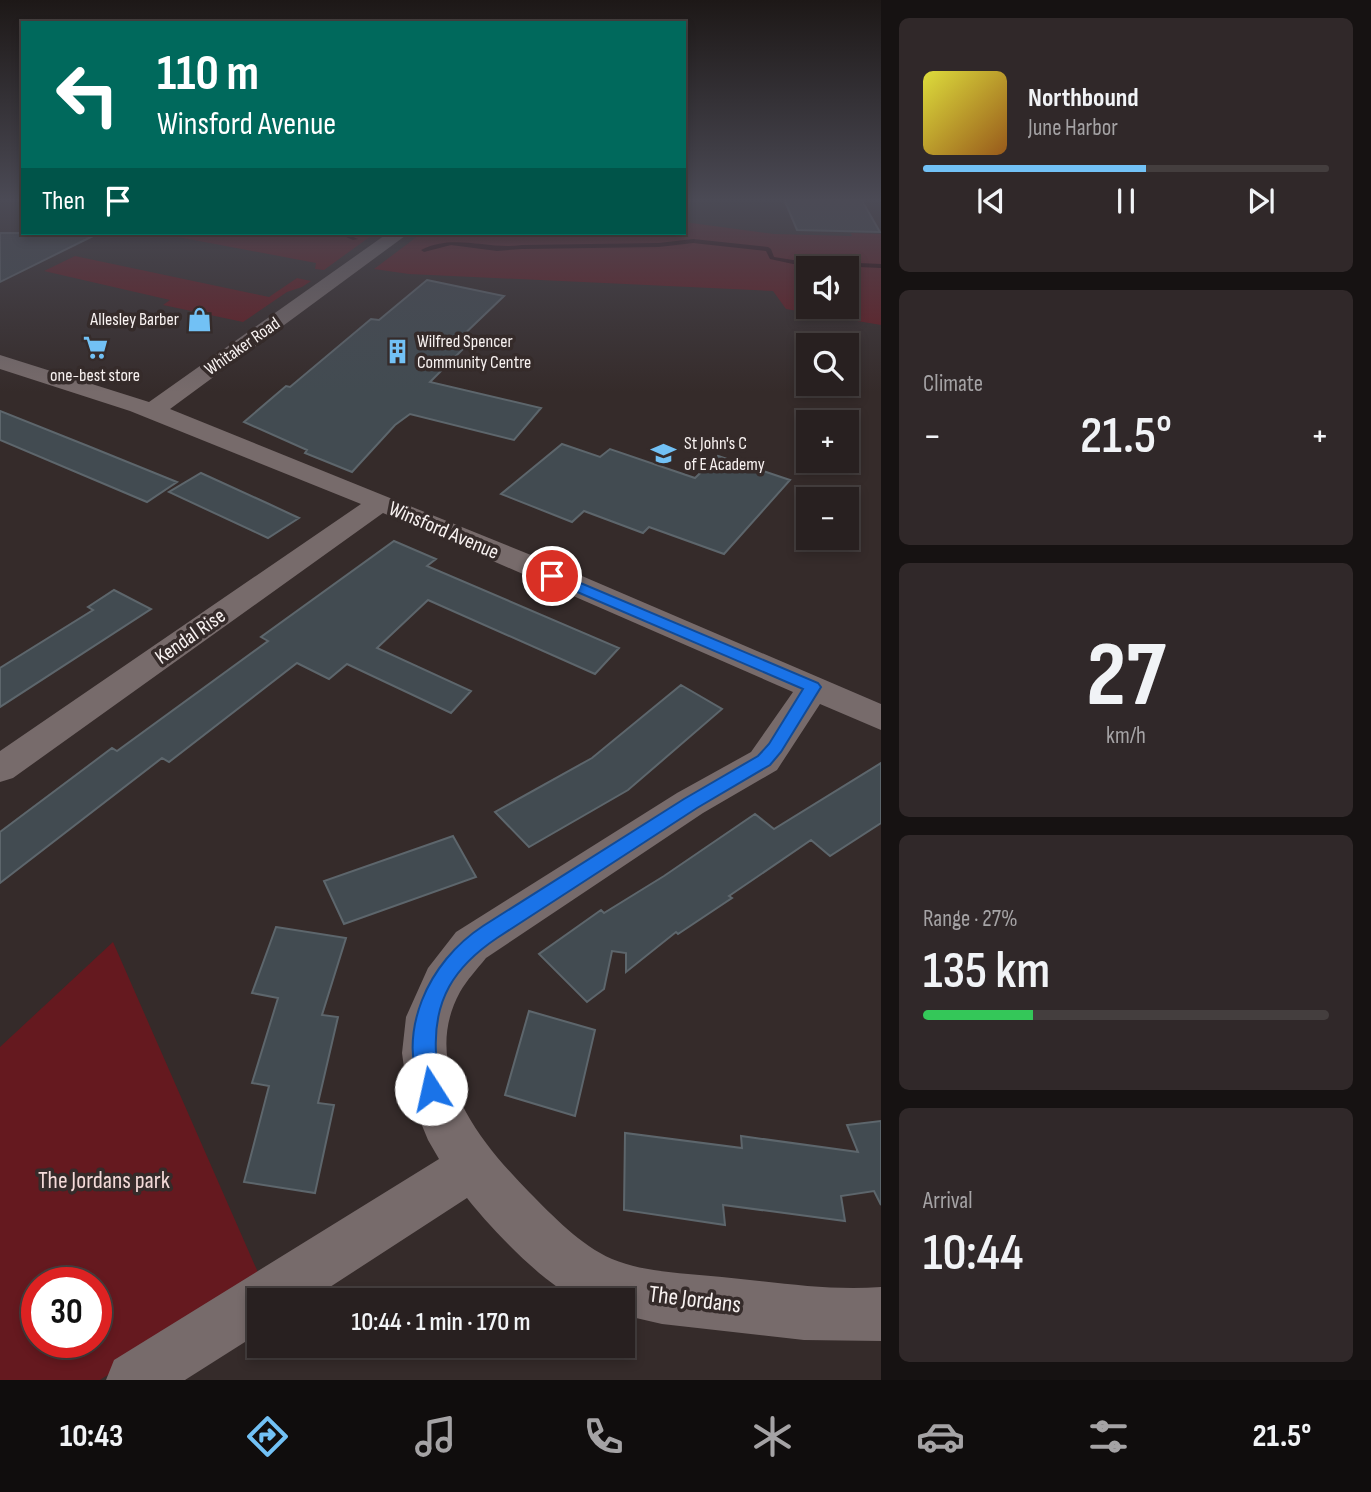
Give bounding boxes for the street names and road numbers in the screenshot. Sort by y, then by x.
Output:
street label: Whitaker Road [201,313,284,380]
street label: Winsford Avenue [385,496,503,565]
street label: Kendal Rise [150,603,230,670]
street label: The Jordans [647,1279,743,1320]

